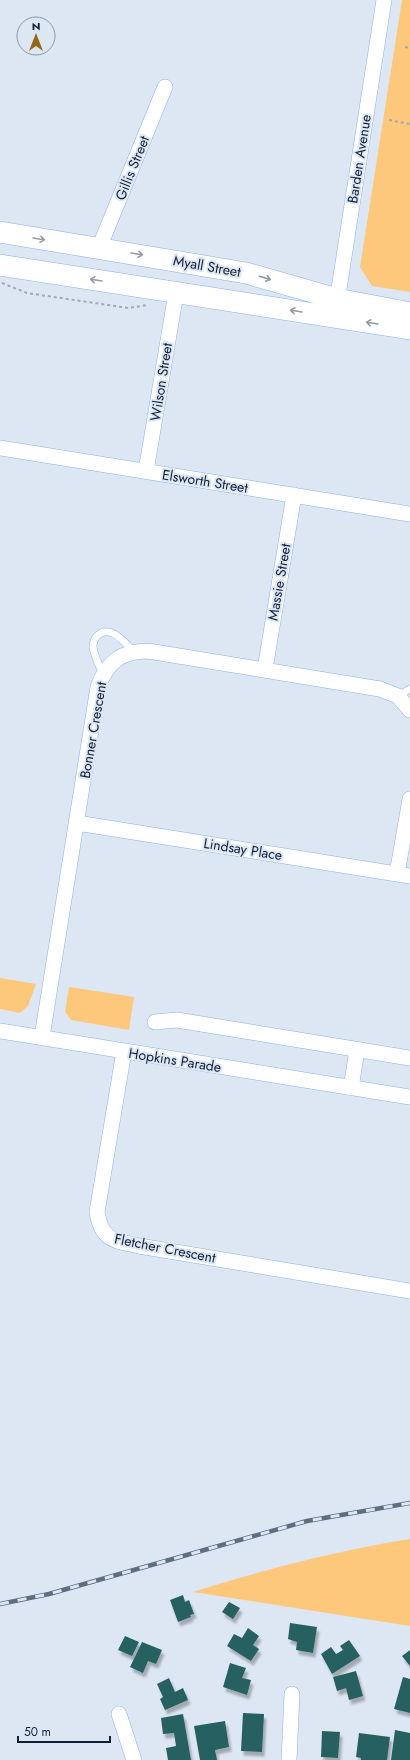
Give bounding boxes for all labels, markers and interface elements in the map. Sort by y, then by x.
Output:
north arrow [16,16,56,56]
text: N [32,18,40,34]
street label: Barden Avenue [342,113,376,205]
street label: Gillis Street [110,132,154,203]
one-way arrow [32,235,45,243]
one-way arrow [130,250,143,258]
street label: Myall Street [172,250,243,282]
one-way arrow [258,275,271,282]
one-way arrow [90,276,103,284]
one-way arrow [290,307,303,315]
one-way arrow [366,319,379,327]
street label: Wilson Street [145,341,177,423]
street label: Elsworth Street [161,464,250,498]
street label: Massie Street [262,541,296,622]
street label: Bonner Crescent [75,679,111,780]
street label: Lindsay Place [202,833,284,865]
street label: Hopkins Parade [127,1043,223,1077]
street label: Fletcher Crescent [113,1228,218,1268]
scale bar [18,1718,110,1744]
text: 50 m [24,1723,51,1741]

